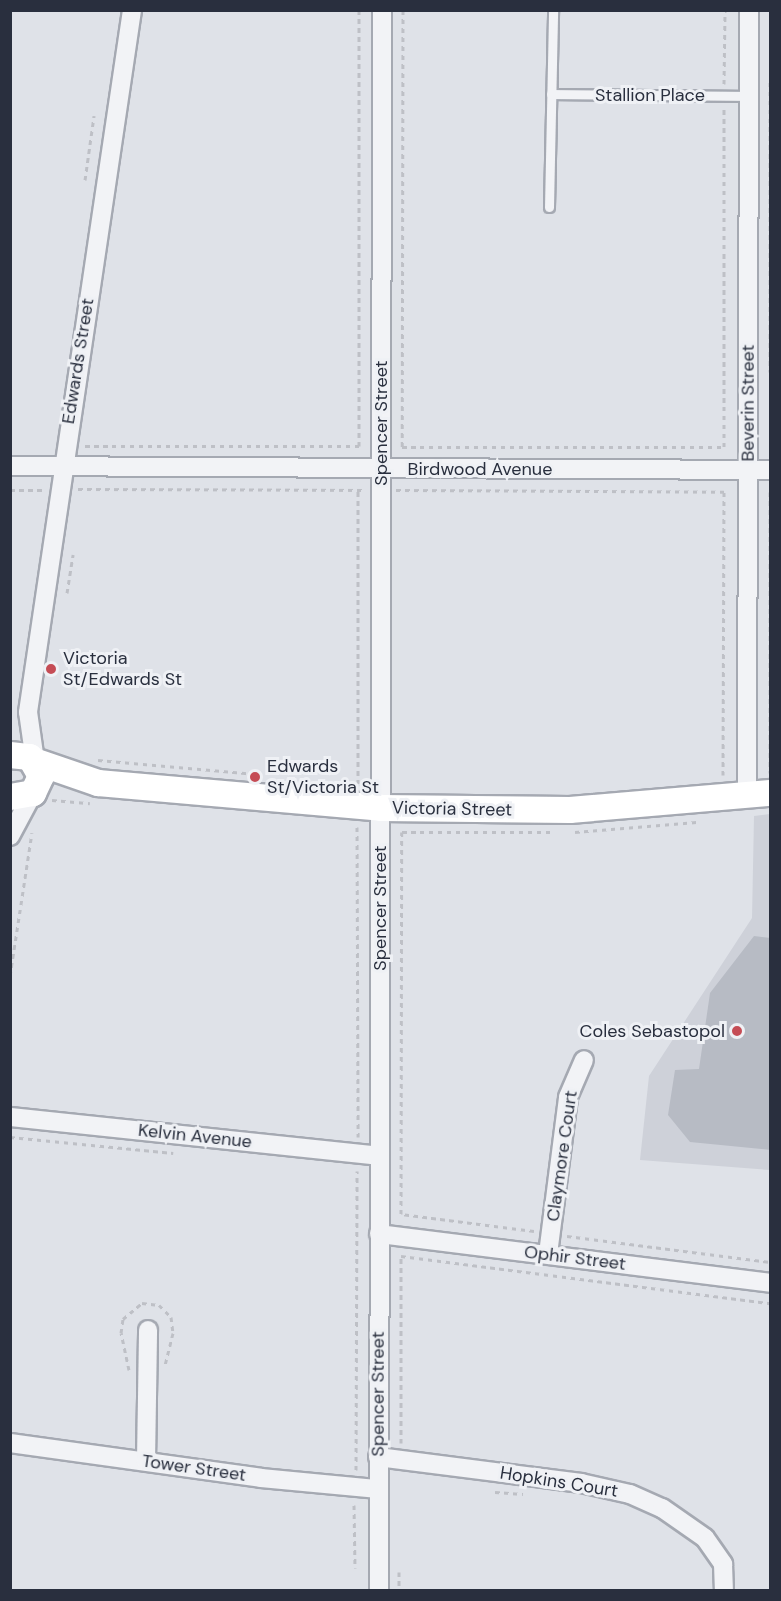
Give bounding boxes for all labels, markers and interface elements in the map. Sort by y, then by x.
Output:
street label: Stallion Place [595,84,705,106]
street label: Edwards Street [57,297,99,425]
street label: Beverin Street [737,344,759,462]
street label: Spencer Street [370,360,392,486]
street label: Birdwood Avenue [408,458,552,480]
place label: Victoria St/Edwards St [63,648,182,690]
marker: Victoria St/Edwards St [44,662,58,676]
place label: Edwards St/Victoria St [267,756,379,798]
marker: Edwards St/Victoria St [248,770,262,784]
street label: Victoria Street [392,797,512,821]
street label: Spencer Street [369,845,391,971]
place label: Coles Sebastopol [580,1020,725,1042]
marker: Coles Sebastopol [730,1024,744,1038]
street label: Claymore Court [542,1089,582,1223]
street label: Kelvin Avenue [137,1119,253,1153]
street label: Ophir Street [523,1241,627,1275]
street label: Spencer Street [367,1331,389,1457]
street label: Tower Street [141,1450,247,1486]
street label: Hopkins Court [498,1462,620,1502]

